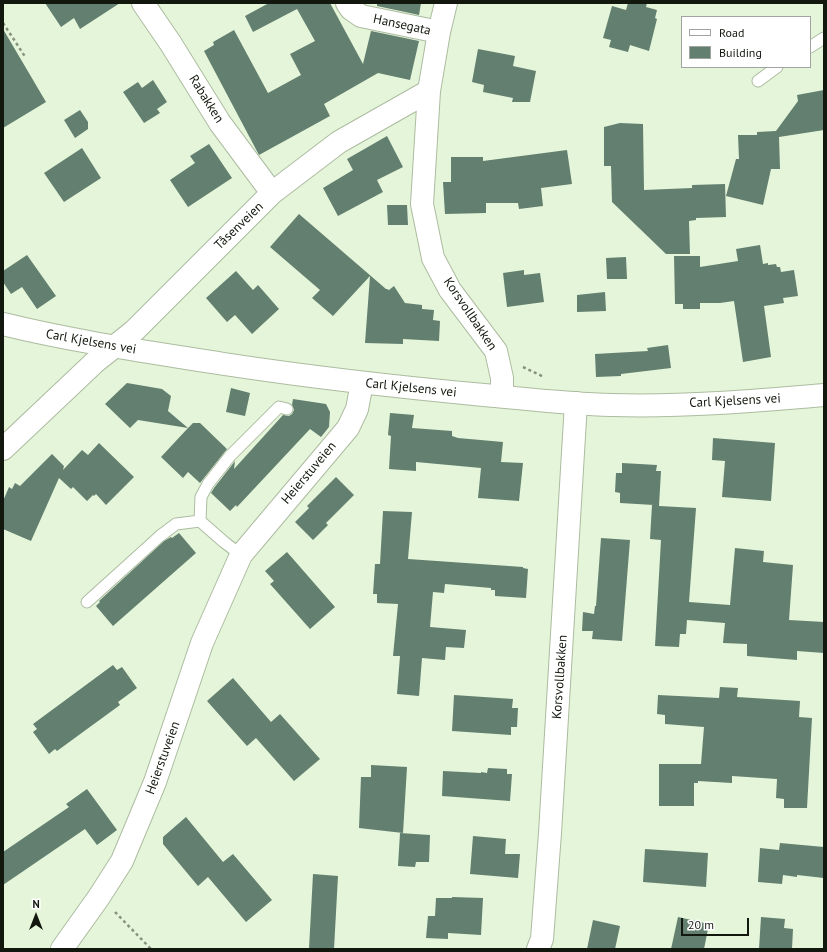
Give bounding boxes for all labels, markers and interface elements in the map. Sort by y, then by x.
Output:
street label: Hansegata [372,11,432,39]
legend [681,16,811,68]
text: Road [719,25,744,40]
text: Building [719,45,762,60]
street label: Rabakken [185,72,227,126]
street label: Tåsenveien [211,199,267,253]
street label: Korsvollbakken [440,275,500,353]
street label: Carl Kjelsens vei [45,326,137,358]
street label: Carl Kjelsens vei [365,375,457,401]
street label: Carl Kjelsens vei [689,391,781,411]
street label: Heierstuveien [278,439,340,507]
street label: Korsvollbakken [549,634,571,720]
street label: Heierstuveien [143,719,183,797]
north arrow [16,896,56,936]
text: N [32,897,40,911]
scale bar [683,910,751,936]
text: 20 m [688,917,714,932]

